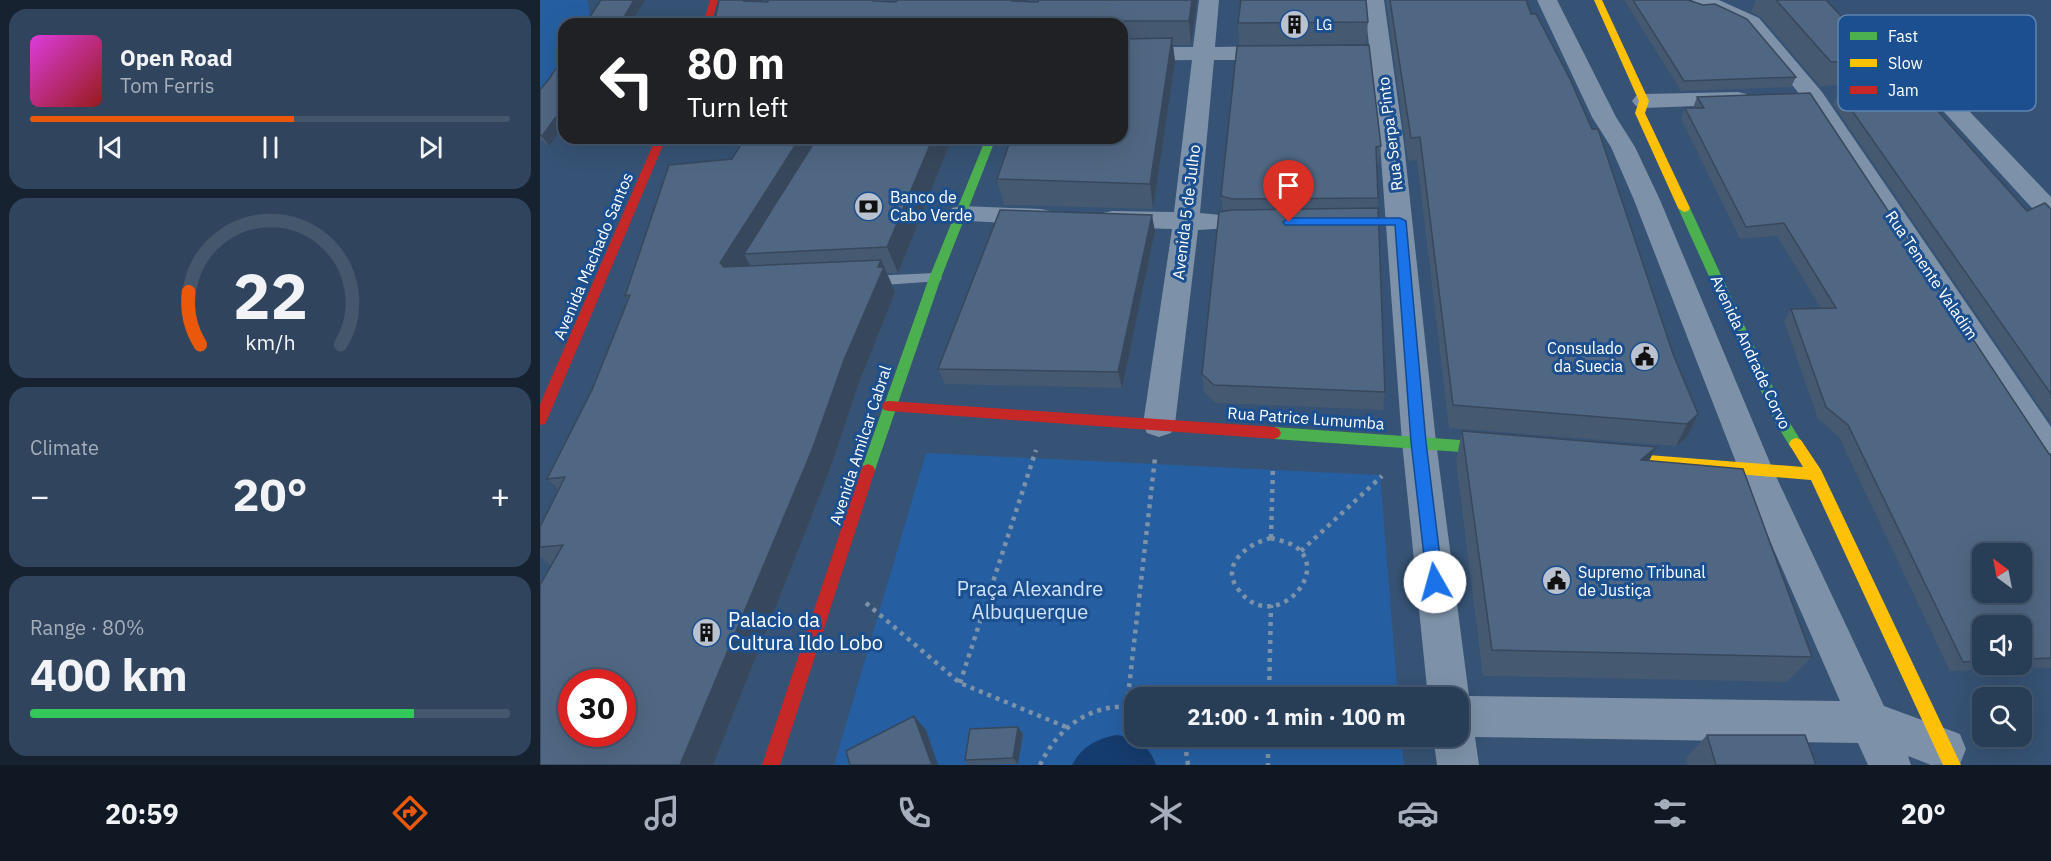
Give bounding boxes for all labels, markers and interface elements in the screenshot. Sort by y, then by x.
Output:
building icon: LG [1279,9,1311,41]
legend [1838,15,2036,111]
place label: LG [1316,16,1332,34]
text: Fast [1888,26,1918,46]
text: 80 m [687,36,785,91]
icon: left [588,42,666,120]
text: Open Road [120,43,233,72]
text: Slow [1888,53,1923,73]
text: Tom Ferris [120,72,215,99]
street label: Rua Serpa Pinto [1373,76,1407,192]
text: Jam [1888,80,1919,100]
text: Turn left [687,89,788,124]
icon: previous [94,131,127,164]
icon: pause [254,131,287,164]
icon: next [414,131,447,164]
street label: Avenida 5 de Julho [1168,143,1204,281]
pin [1263,160,1314,222]
street label: Avenida Machado Santos [549,169,637,343]
icon: arrive [1272,169,1305,202]
place label: Banco de Cabo Verde [890,187,973,225]
bank icon: Banco de Cabo Verde [853,190,885,222]
street label: Rua Tenente Valadim [1881,207,1983,343]
text: 22 [233,255,307,336]
street label: Avenida Andrade Corvo [1707,272,1795,432]
text: km/h [245,328,295,356]
place label: Consulado da Suecia [1547,338,1623,376]
public building icon: Consulado da Suecia [1628,341,1660,373]
street label: Avenida Amilcar Cabral [825,363,895,527]
street label: Rua Patrice Lumumba [1227,403,1386,434]
text: Climate [30,434,99,461]
text: 20° [232,465,308,523]
text: − [30,474,50,517]
text: + [490,474,510,517]
north arrow [1972,543,2032,603]
map controls [1972,543,2032,747]
position arrow [1403,550,1467,614]
place label: Supremo Tribunal de Justiça [1578,562,1706,600]
public building icon: Supremo Tribunal de Justiça [1541,565,1573,597]
park label: Praça Alexandre Albuquerque [957,575,1103,625]
place label: Palacio da Cultura Ildo Lobo [728,606,883,656]
text: Range · 80% [30,614,145,641]
button: sound [1972,615,2032,675]
building icon: Palacio da Cultura Ildo Lobo [691,616,723,648]
text: 400 km [30,645,188,703]
speed limit sign: 30 [558,669,636,747]
button: search [1972,687,2032,747]
text: 21:00 · 1 min · 100 m [1187,702,1406,731]
icon: directions [389,792,431,834]
icon: music [641,792,683,834]
icon: phone [893,792,935,834]
icon: climate [1145,792,1187,834]
icon: car [1397,792,1439,834]
icon: filters [1649,792,1691,834]
text: 20:59 [105,796,179,831]
text: 20° [1901,796,1946,831]

